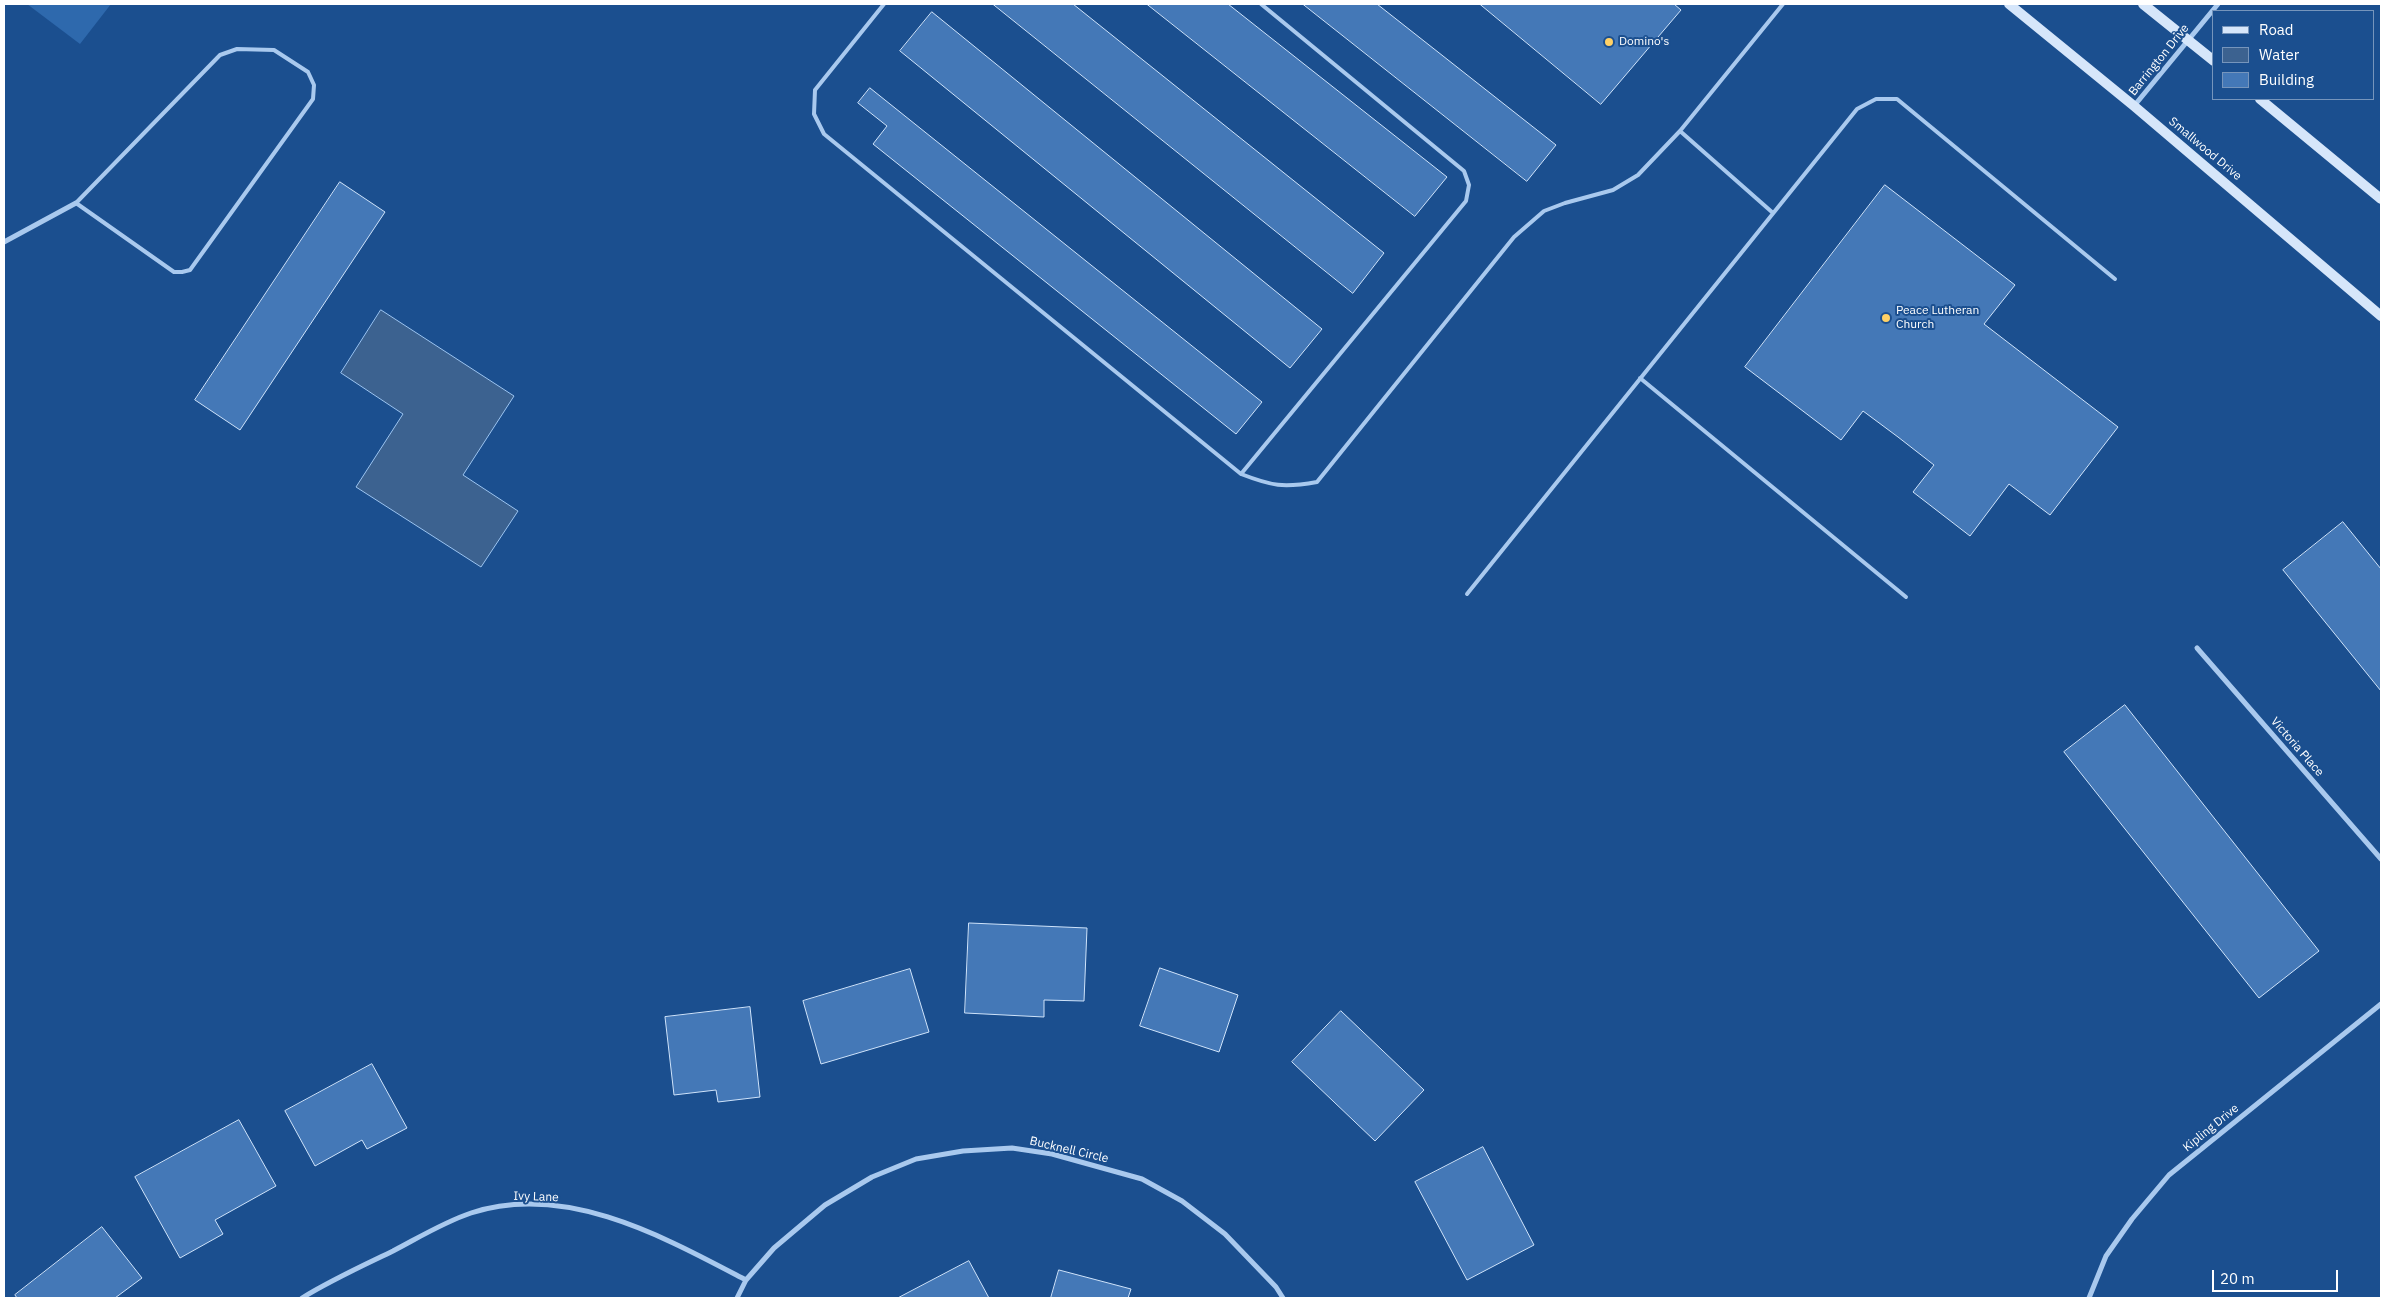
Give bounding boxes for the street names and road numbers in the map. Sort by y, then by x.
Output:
street label: Barrington Drive [2126,21,2192,99]
street label: Smallwood Drive [2166,114,2244,184]
street label: Victoria Place [2267,715,2327,779]
street label: Kipling Drive [2180,1101,2242,1155]
street label: Bucknell Circle [1028,1134,1110,1166]
street label: Ivy Lane [513,1189,559,1205]

